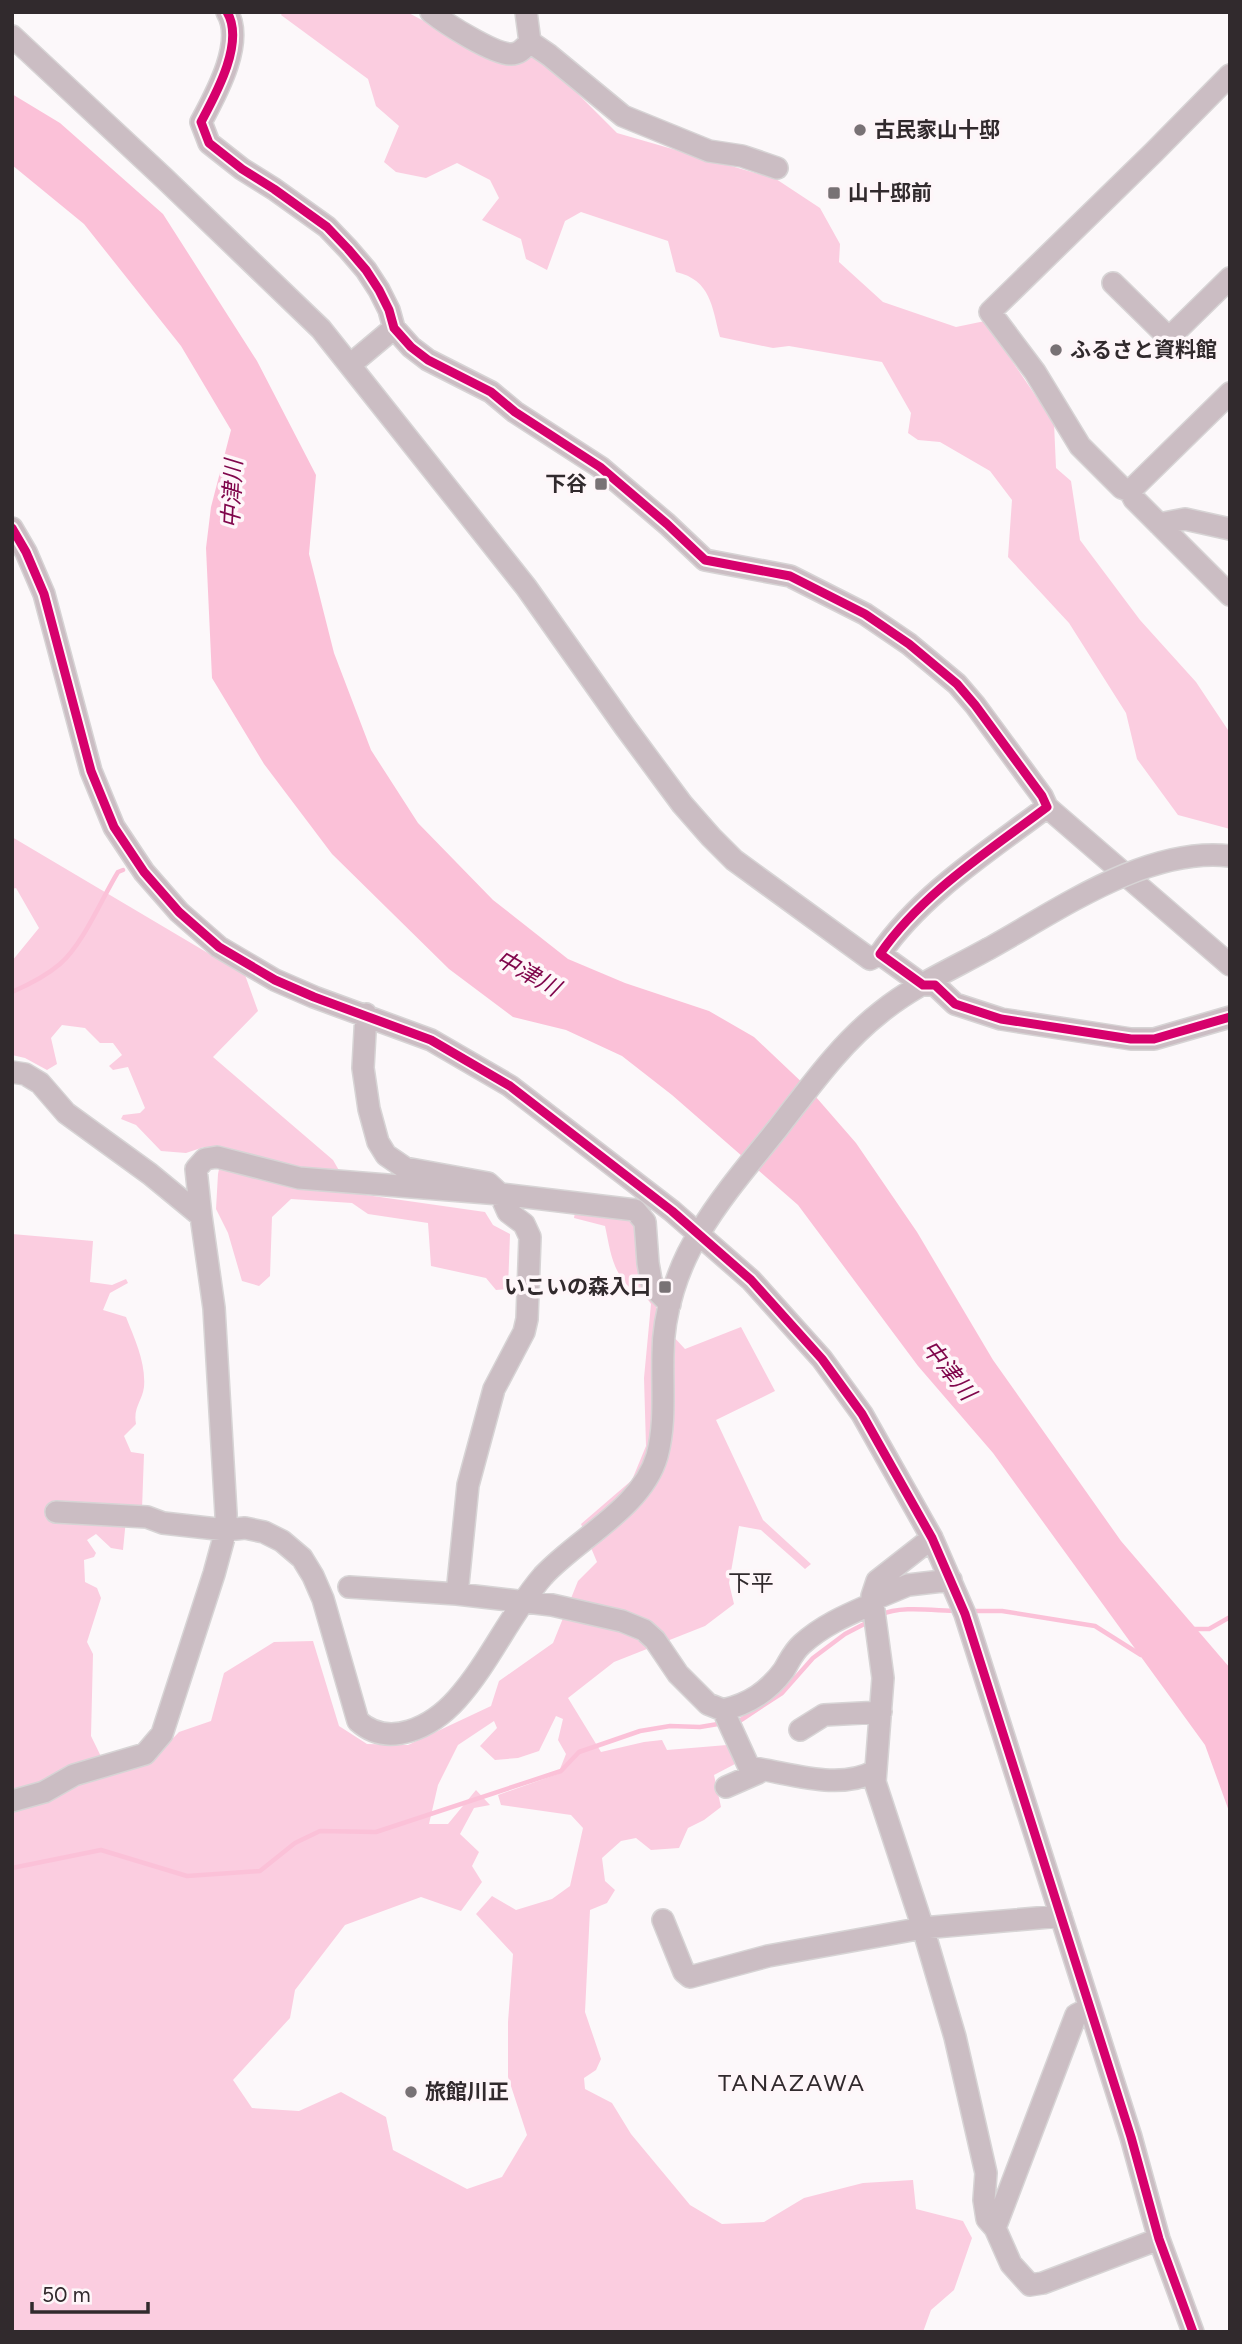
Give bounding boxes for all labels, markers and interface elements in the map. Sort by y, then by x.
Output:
place label: 古民家山十邸 [874,117,1000,142]
marker: 古民家山十邸 [852,122,868,138]
place label: 山十邸前 [848,180,932,205]
marker: 山十邸前 [826,185,842,201]
place label: ふるさと資料館 [1070,337,1217,362]
marker: ふるさと資料館 [1048,342,1064,358]
water label: 中津川 [216,456,248,529]
place label: 下谷 [545,471,587,496]
marker: 下谷 [593,476,609,492]
water label: 中津川 [491,944,568,1003]
place label: いこいの森入口 [504,1274,651,1299]
marker: いこいの森入口 [657,1279,673,1295]
water label: 中津川 [916,1334,983,1408]
district label: 下平 [728,1569,774,1597]
district label: TANAZAWA [718,2068,866,2097]
place label: 旅館川正 [425,2079,509,2104]
marker: 旅館川正 [403,2084,419,2100]
scale bar [32,2270,147,2314]
text: 50 m [42,2282,91,2307]

